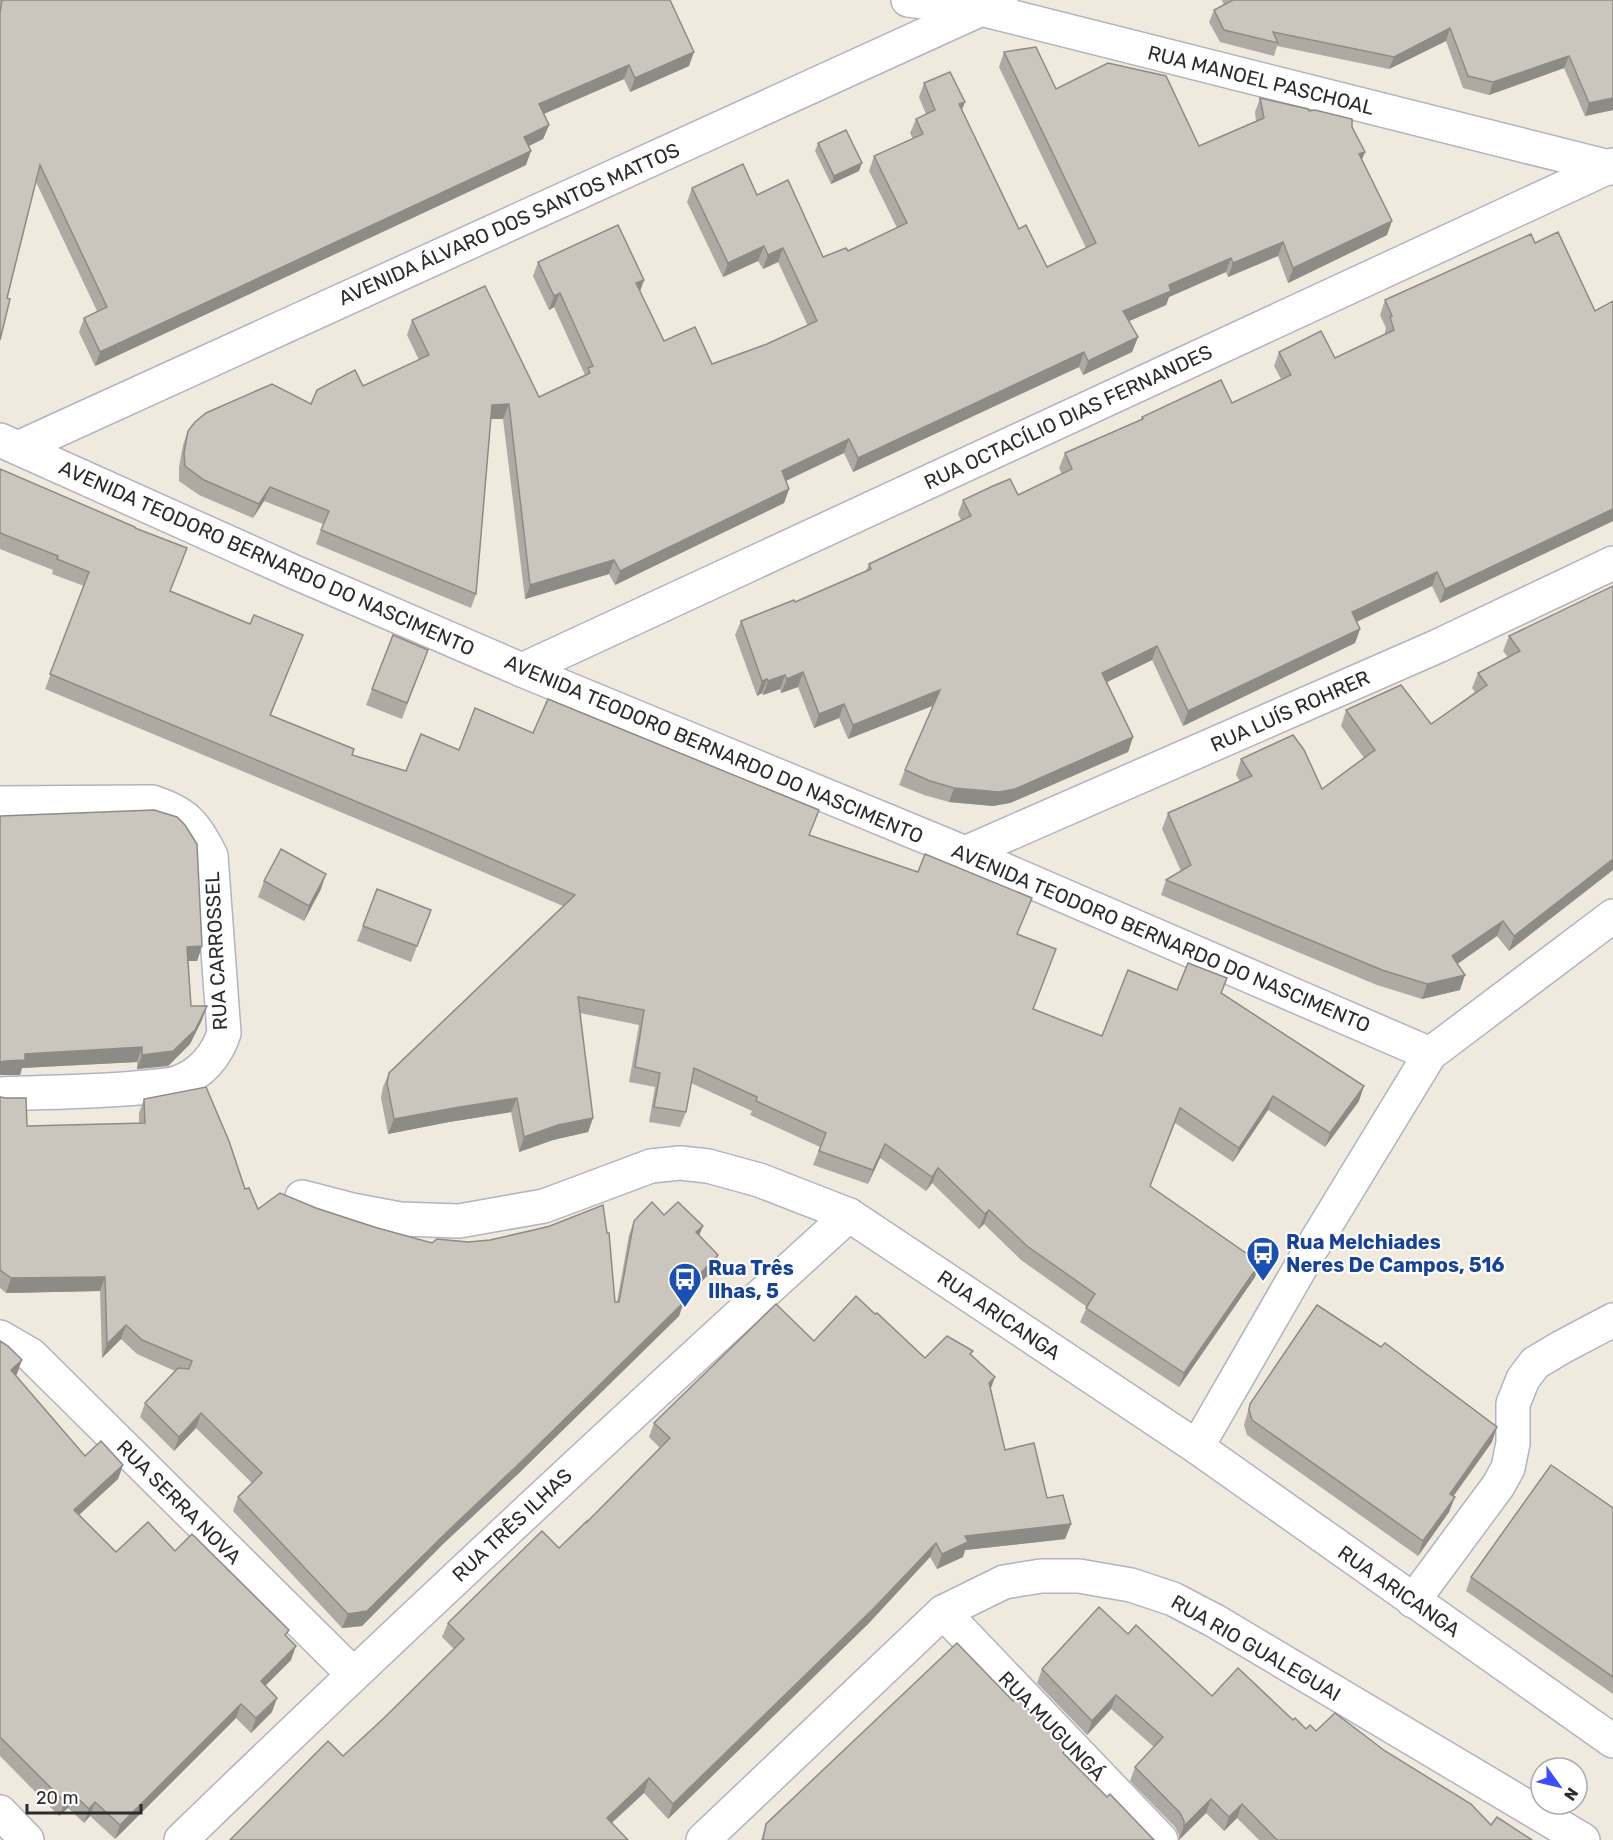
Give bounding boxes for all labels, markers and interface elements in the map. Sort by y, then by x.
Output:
street label: RUA MANOEL PASCHOAL [1145,40,1377,120]
street label: AVENIDA ÁLVARO DOS SANTOS MATTOS [335,138,683,310]
street label: RUA OCTACÍLIO DIAS FERNANDES [920,340,1216,494]
street label: AVENIDA TEODORO BERNARDO DO NASCIMENTO [56,455,478,661]
street label: AVENIDA TEODORO BERNARDO DO NASCIMENTO [501,650,927,848]
street label: RUA LUÍS ROHRER [1207,665,1373,757]
street label: AVENIDA TEODORO BERNARDO DO NASCIMENTO [948,839,1374,1037]
street label: RUA CARROSSEL [200,871,232,1031]
place label: Rua Melchiades Neres De Campos, 516 [1286,1230,1505,1277]
bus stop icon: Rua Melchiades Neres De Campos, 516 [1245,1235,1281,1282]
place label: Rua Três Ilhas, 5 [708,1256,794,1303]
bus stop icon: Rua Três Ilhas, 5 [667,1261,703,1308]
street label: RUA ARICANGA [933,1265,1065,1365]
street label: RUA SERRA NOVA [112,1435,246,1569]
street label: RUA TRÊS ILHAS [447,1463,577,1587]
street label: RUA ARICANGA [1333,1540,1465,1642]
street label: RUA RIO GUALEGUAI [1167,1590,1345,1706]
street label: RUA MUGUNGÁ [994,1666,1110,1786]
north arrow [1529,1756,1589,1816]
scale bar [27,1777,141,1815]
text: N [1560,1784,1582,1804]
text: 20 m [36,1787,78,1809]

